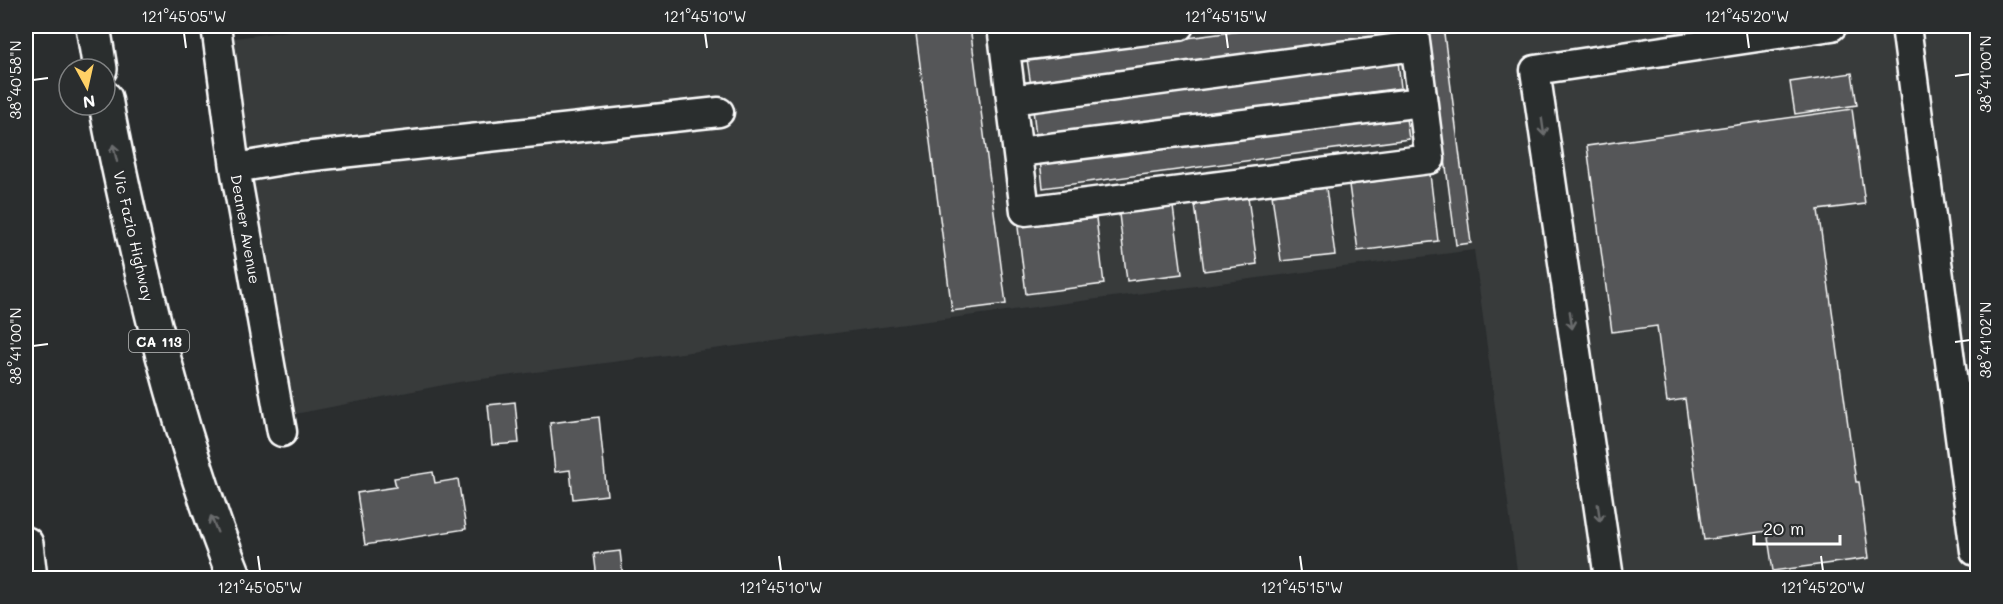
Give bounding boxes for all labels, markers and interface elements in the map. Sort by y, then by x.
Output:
text: 121°45'05"W [142,6,226,26]
text: 121°45'10"W [664,6,746,26]
text: 121°45'15"W [1185,6,1267,26]
text: 121°45'20"W [1705,6,1789,26]
text: 38°41'00"N [1975,35,1995,113]
text: 38°40'58"N [5,40,25,120]
north arrow [57,57,117,117]
text: N [82,91,97,114]
one-way arrow [1538,117,1549,137]
one-way arrow [109,144,120,164]
street label: Vic Fazio Highway [109,169,159,303]
street label: Deaner Avenue [227,173,265,285]
text: 38°41'02"N [1975,302,1995,378]
text: 38°41'00"N [5,307,25,385]
one-way arrow [1566,310,1577,330]
road number: CA 113 [129,330,189,352]
one-way arrow [1594,503,1605,523]
scale bar [1754,508,1840,546]
one-way arrow [208,515,219,534]
text: 20 m [1763,516,1804,540]
text: 121°45'05"W [218,577,302,597]
text: 121°45'10"W [740,577,822,597]
text: 121°45'15"W [1261,577,1343,597]
text: 121°45'20"W [1781,577,1865,597]

